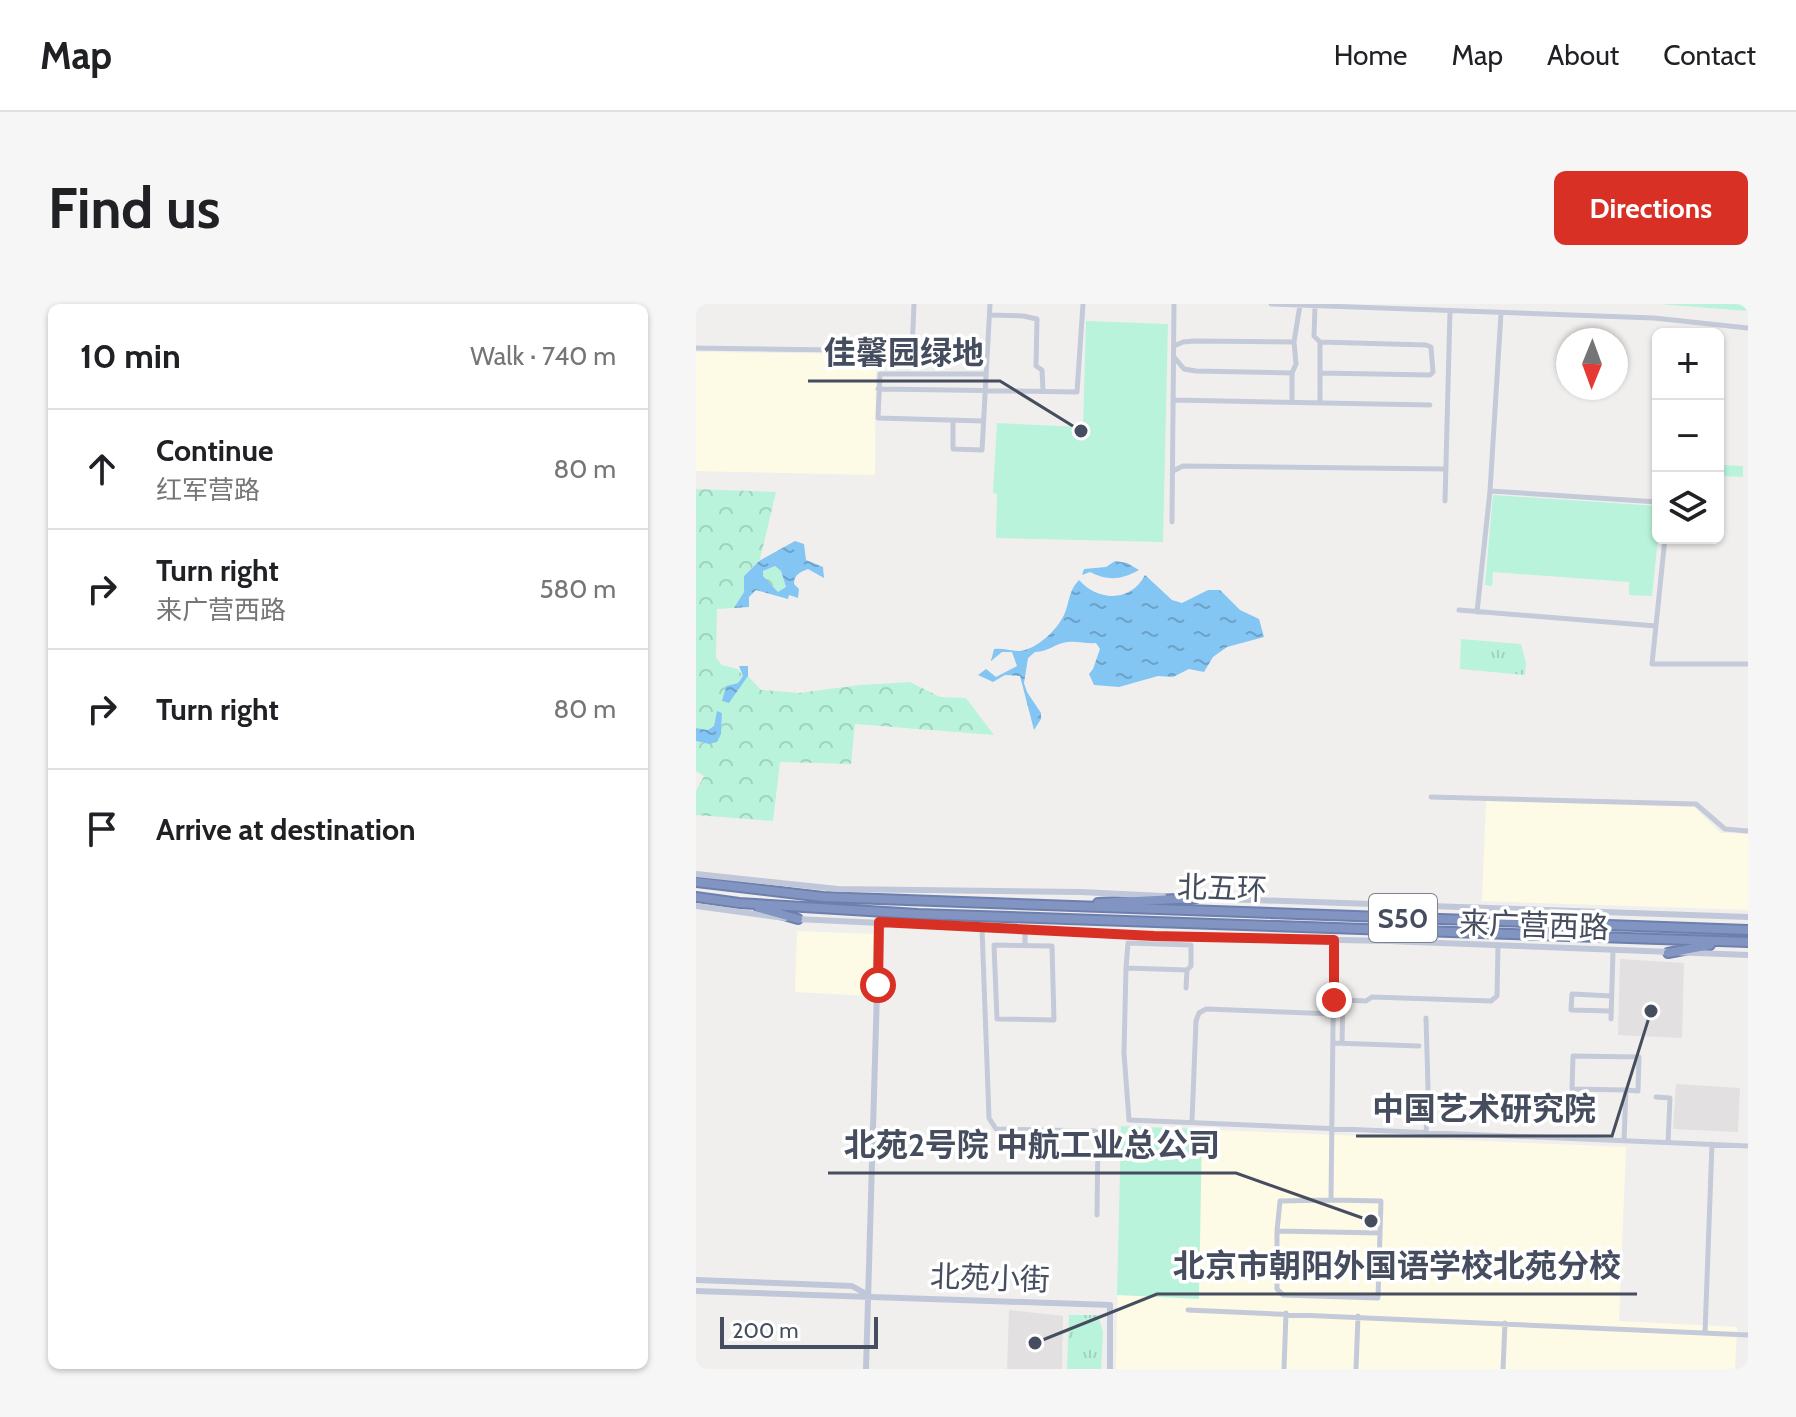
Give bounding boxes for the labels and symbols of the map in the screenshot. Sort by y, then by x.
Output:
callout: 佳馨园绿地 [808,325,1000,381]
north arrow [1556,328,1628,400]
text: 佳馨园绿地 [824,333,984,372]
street label: 北五环 [1176,868,1268,908]
road number: S50 [1369,894,1437,942]
street label: 来广营西路 [1458,904,1610,946]
route start [860,967,896,1003]
route end [1316,982,1352,1018]
callout: 中国艺术研究院 [1356,1080,1612,1136]
text: 中国艺术研究院 [1372,1089,1596,1128]
callout: 北苑2号院 中航工业总公司 [828,1117,1236,1173]
text: 北苑2号院 中航工业总公司 [844,1125,1220,1164]
callout: 北京市朝阳外国语学校北苑分校 [1157,1238,1637,1294]
text: 北京市朝阳外国语学校北苑分校 [1173,1246,1621,1285]
street label: 北苑小街 [929,1257,1051,1299]
scale bar [720,1313,878,1349]

